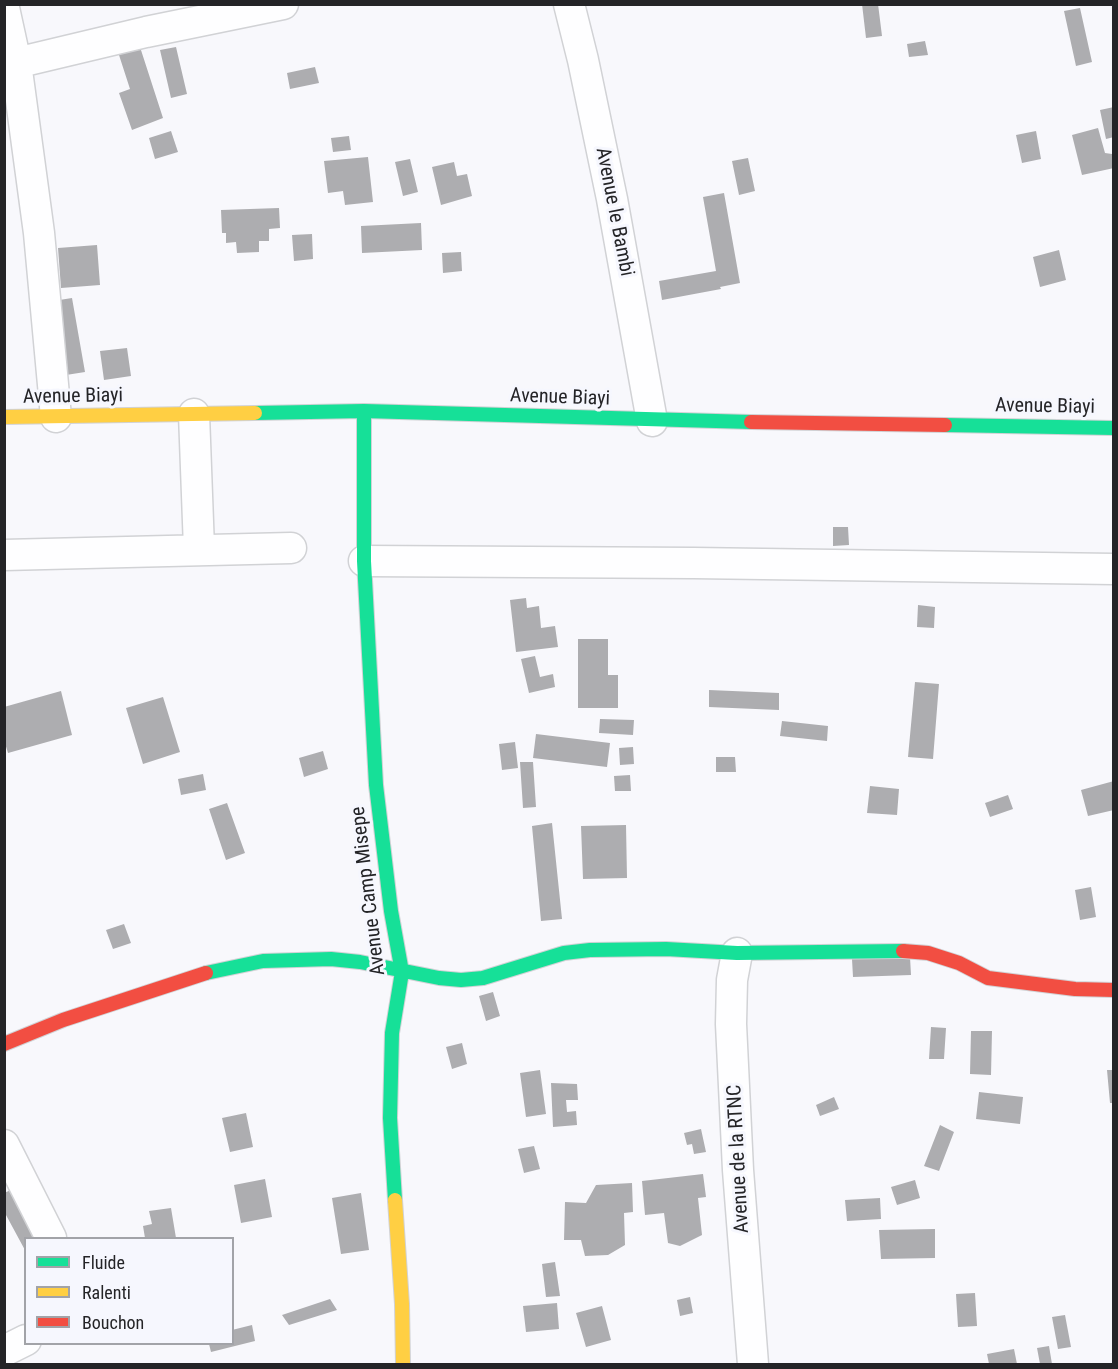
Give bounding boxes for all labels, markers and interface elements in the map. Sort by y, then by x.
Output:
street label: Avenue le Bambi [590,146,638,278]
street label: Avenue Biayi [23,384,123,410]
street label: Avenue Biayi [510,384,610,412]
street label: Avenue Biayi [995,394,1095,420]
street label: Avenue Camp Misepe [347,805,391,977]
street label: Avenue de la RTNC [723,1084,755,1234]
legend [24,1237,234,1345]
text: Fluide [82,1252,125,1273]
text: Ralenti [82,1282,131,1303]
text: Bouchon [82,1312,144,1333]

